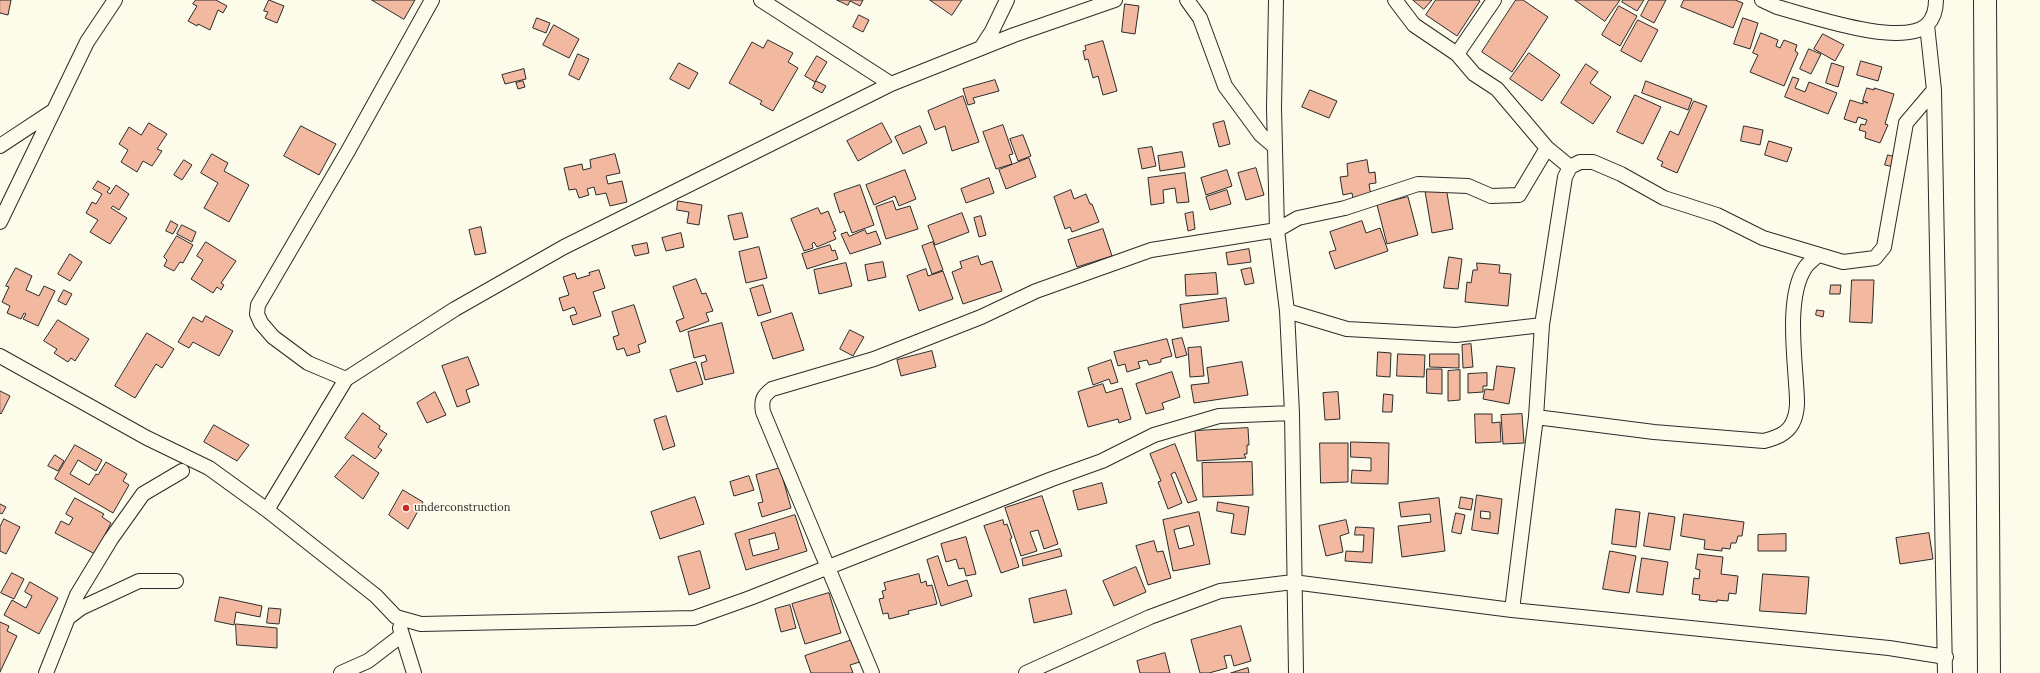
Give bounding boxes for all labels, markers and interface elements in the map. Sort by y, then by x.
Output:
place label: underconstruction [414,501,510,515]
marker: underconstruction [401,503,411,513]

